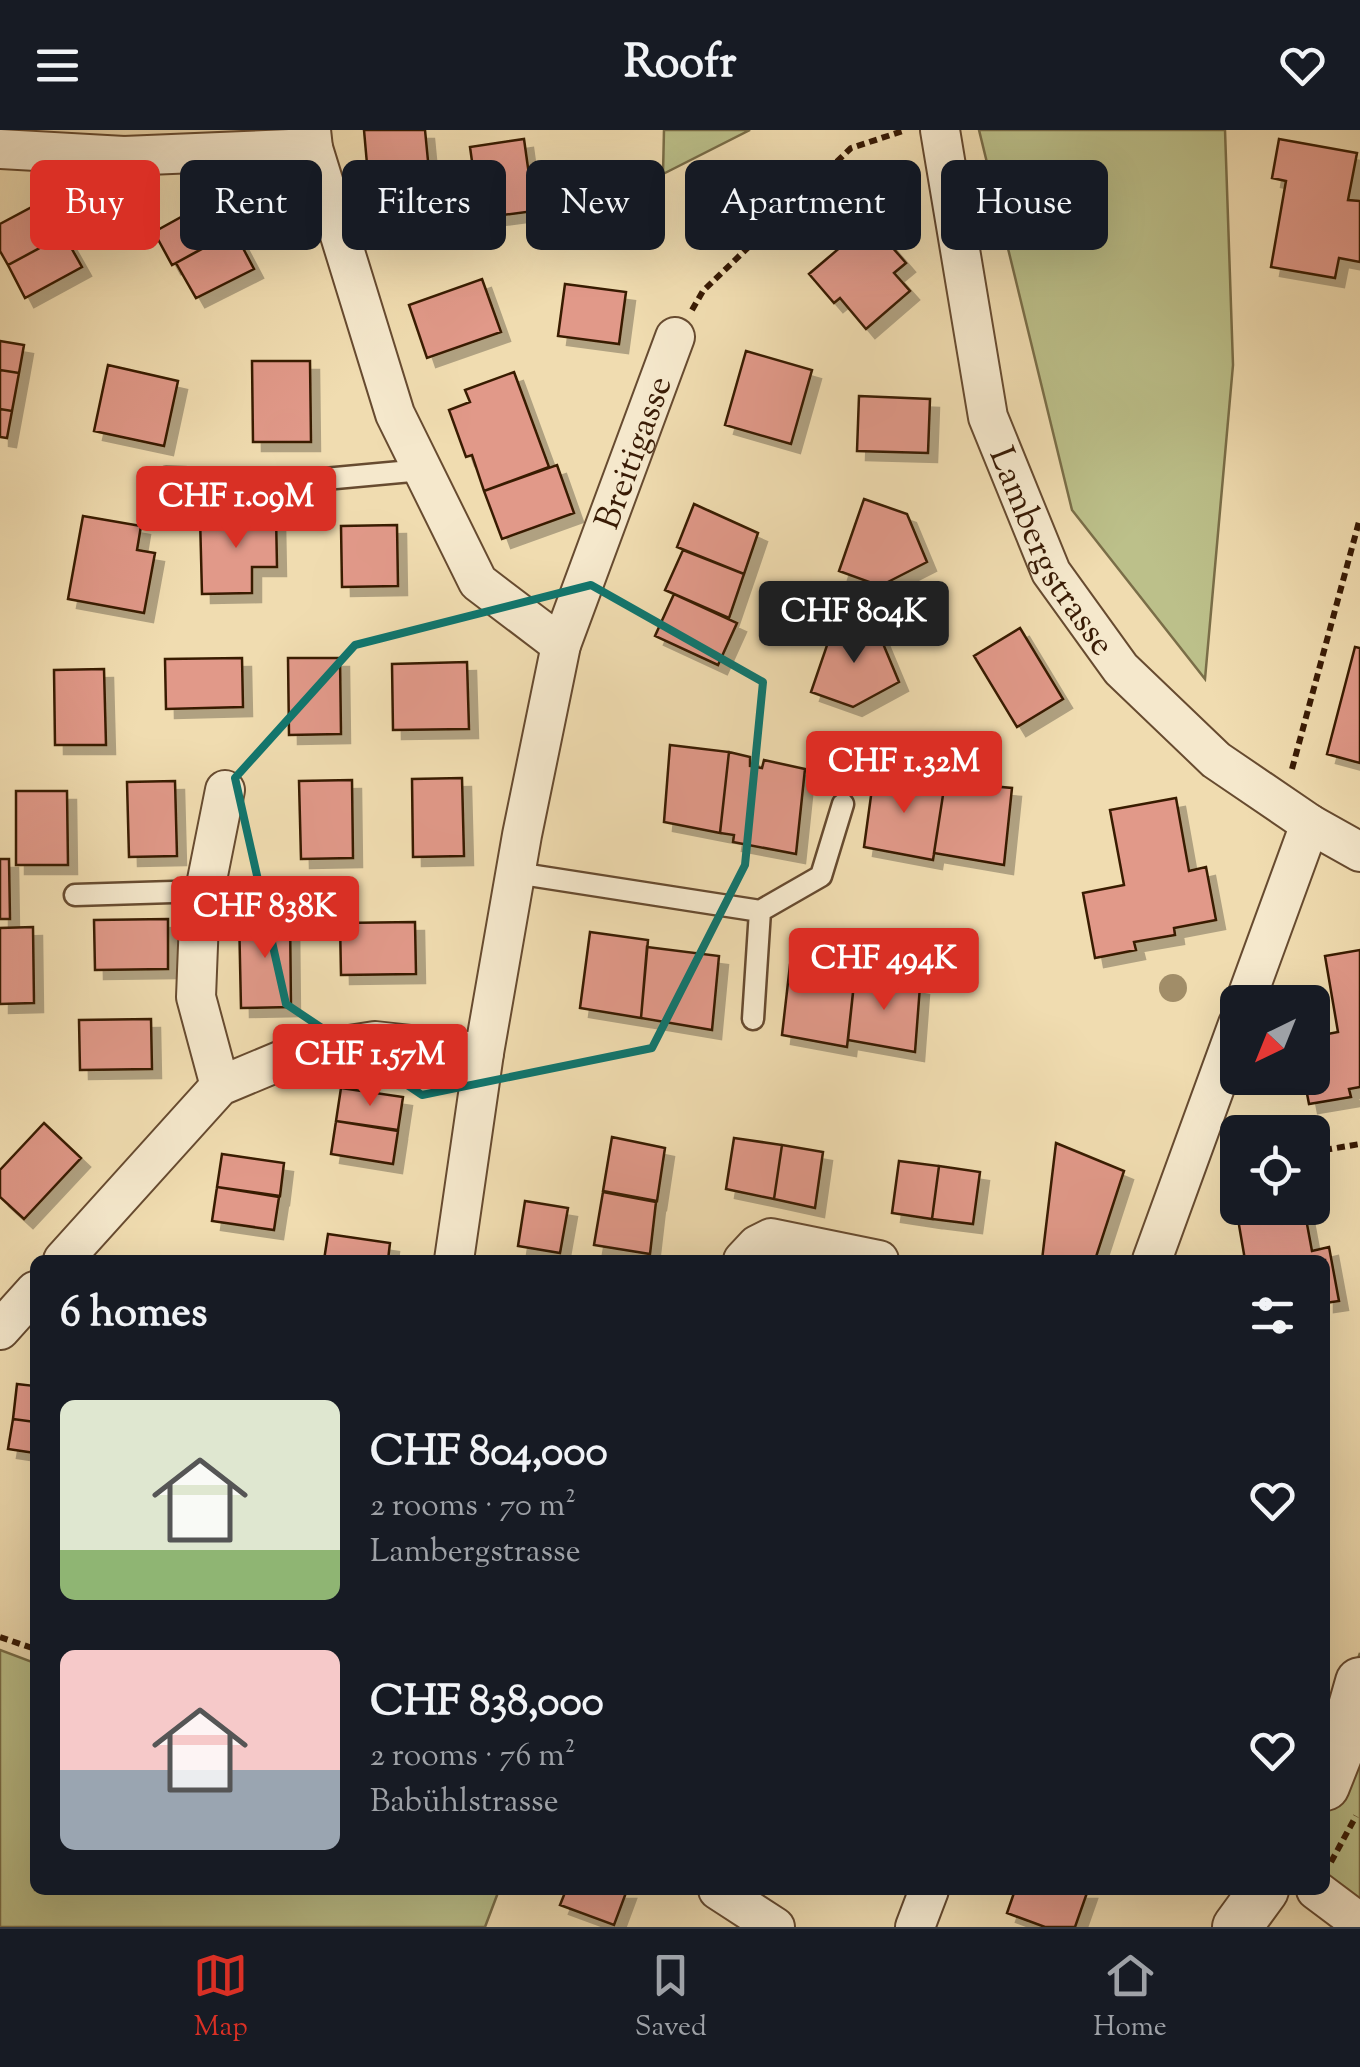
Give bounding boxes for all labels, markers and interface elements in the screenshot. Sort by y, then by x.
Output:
text: Roofr [624,33,736,98]
icon: menu [30,38,85,93]
icon: heart [1275,38,1330,93]
chip: Buy [30,160,160,250]
chip: Rent [180,160,322,250]
chip: Filters [342,160,506,250]
chip: New [526,160,665,250]
chip: Apartment [685,160,921,250]
chip: House [941,160,1108,250]
street label: Breitigasse [584,369,687,537]
street label: Lambergstrasse [974,440,1126,668]
pin: CHF 1.09M [122,466,350,551]
text: CHF 1.09M [158,475,314,521]
pin: CHF 804K [751,581,957,666]
text: CHF 804K [781,590,927,636]
pin: CHF 1.32M [790,731,1018,816]
text: CHF 1.32M [828,740,980,786]
pin: CHF 838K [162,876,368,961]
text: CHF 838K [193,885,337,931]
pin: CHF 494K [781,928,987,1013]
text: CHF 494K [811,937,957,983]
north arrow [1220,985,1330,1095]
map controls [1220,985,1330,1225]
pin: CHF 1.57M [256,1024,484,1109]
text: CHF 1.57M [295,1033,445,1079]
button: locate [1220,1115,1330,1225]
text: 6 homes [60,1285,207,1345]
icon: filters [1245,1288,1300,1343]
text: CHF 804,000 [370,1424,608,1484]
icon: home [140,1440,260,1560]
icon: heart [1245,1473,1300,1528]
text: 2 rooms · 70 m² [370,1484,576,1530]
text: Lambergstrasse [370,1530,581,1576]
text: CHF 838,000 [370,1674,604,1734]
icon: home [140,1690,260,1810]
icon: heart [1245,1723,1300,1778]
text: 2 rooms · 76 m² [370,1734,576,1780]
text: Babühlstrasse [370,1780,559,1826]
tab: Map [193,1948,248,2048]
tab: Saved [635,1948,707,2048]
tab: Home [1093,1948,1167,2048]

